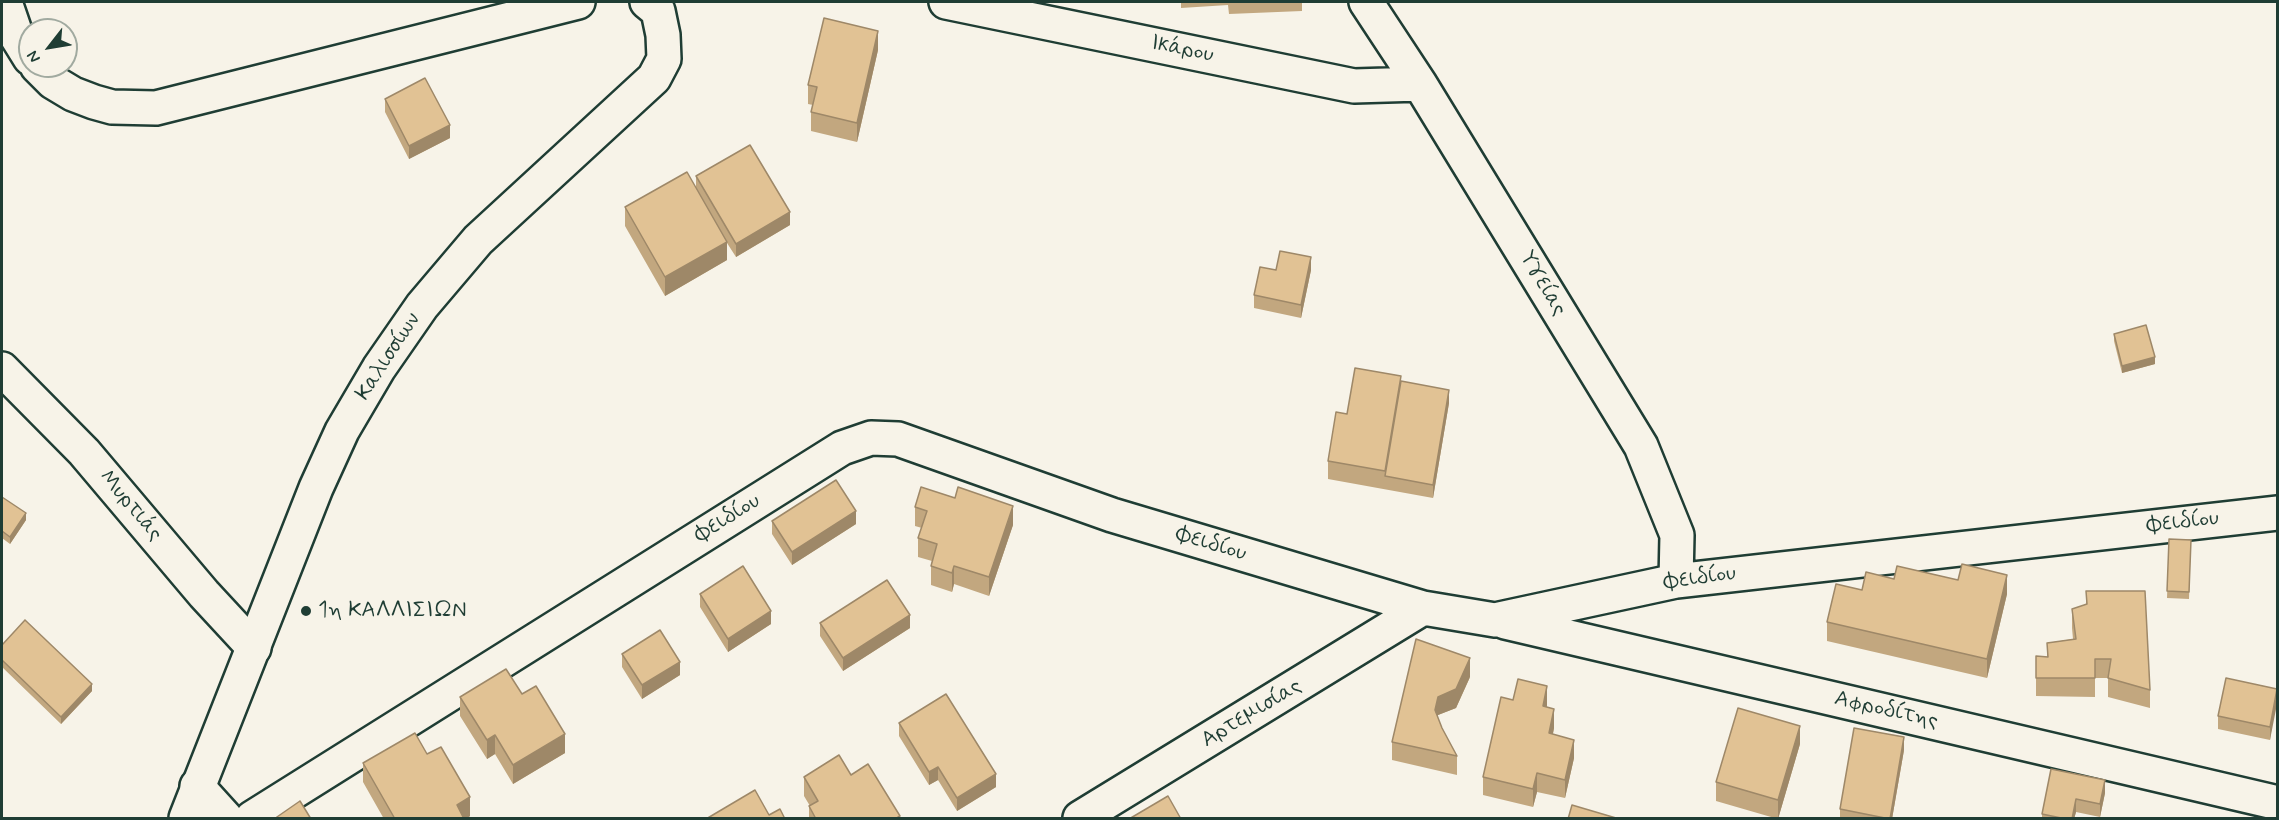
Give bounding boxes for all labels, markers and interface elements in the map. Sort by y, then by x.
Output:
north arrow [18,18,78,78]
street label: Ικάρου [1148,30,1216,70]
text: N [22,47,46,66]
street label: Υγείας [1512,247,1572,321]
street label: Καλισσίων [351,308,427,406]
street label: Μυρτιάς [93,465,167,547]
street label: Φειδίου [690,489,766,549]
street label: Φειδίου [2146,506,2220,540]
street label: Φειδίου [1173,522,1249,568]
street label: Φειδίου [1662,561,1738,597]
place label: 1η ΚΑΛΛΙΣΙΩΝ [318,598,467,624]
marker: 1η ΚΑΛΛΙΣΙΩΝ [299,604,313,618]
street label: Αρτεμισίας [1197,674,1307,754]
street label: Αφροδίτης [1832,686,1940,736]

